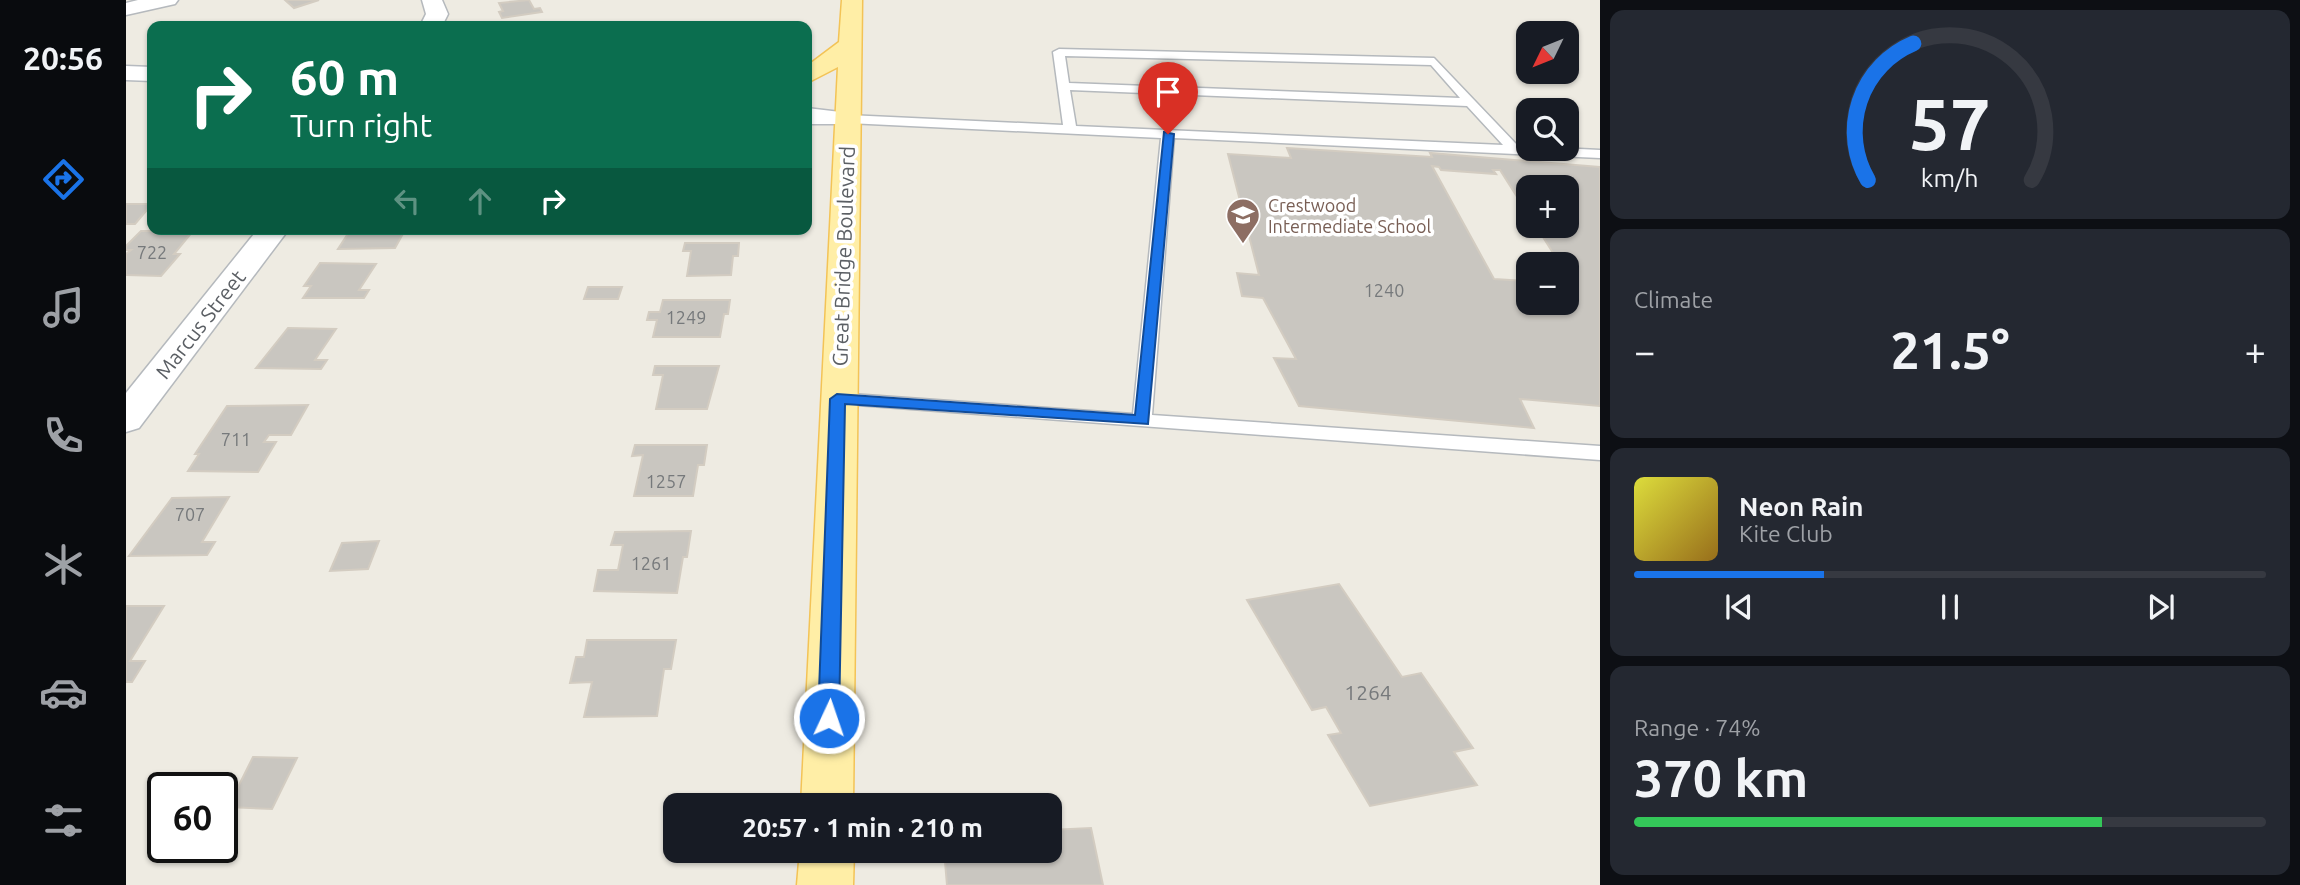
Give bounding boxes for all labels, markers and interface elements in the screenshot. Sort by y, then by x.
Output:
north arrow [1516,21,1578,84]
map controls [1516,21,1579,315]
text: 20:56 [23,40,103,76]
icon: right [175,49,266,140]
text: 60 m [290,49,399,104]
pin [1138,62,1198,134]
icon: arrive [1149,73,1187,111]
text: 57 [1909,83,1991,165]
button: search [1516,98,1579,161]
text: Turn right [290,107,432,143]
street label: Great Bridge Boulevard [827,145,859,367]
icon: directions [39,155,88,204]
text: km/h [1921,164,1979,192]
button: + [1516,175,1579,238]
icon: left [388,182,426,220]
icon: ahead [461,182,499,220]
icon: right [534,182,572,220]
place label: Crestwood Intermediate School [1268,195,1432,236]
school or university icon: Crestwood Intermediate School [1224,196,1262,245]
house number: 722 [137,242,167,262]
button: − [1516,252,1579,315]
street label: Marcus Street [150,265,250,383]
house number: 1240 [1364,280,1404,300]
icon: music [39,283,88,332]
text: Climate [1634,287,1713,312]
house number: 1249 [666,307,706,327]
text: 21.5° [1890,321,2010,379]
text: − [1634,330,1655,372]
text: + [2245,330,2266,372]
icon: phone [39,411,88,460]
house number: 711 [221,429,251,449]
house number: 1257 [646,471,686,491]
text: Neon Rain [1739,492,1864,521]
house number: 707 [175,504,205,524]
text: Kite Club [1739,521,1833,546]
icon: climate [39,540,88,589]
house number: 1261 [631,553,671,573]
icon: previous [1720,588,1758,626]
icon: pause [1931,588,1969,626]
icon: next [2142,588,2180,626]
icon: car [39,668,88,717]
house number: 1264 [1344,680,1392,704]
position arrow [792,681,866,755]
text: Range · 74% [1634,715,1761,740]
text: 370 km [1634,749,1808,807]
speed limit sign: 60 [147,772,238,863]
icon: filters [39,796,88,845]
text: 20:57 · 1 min · 210 m [742,813,983,842]

